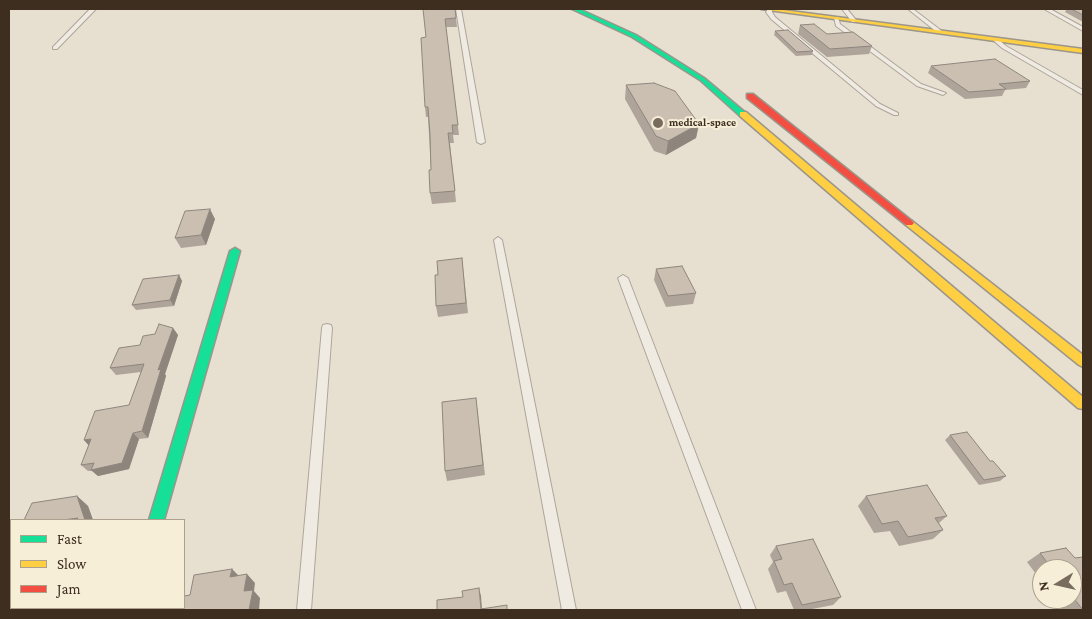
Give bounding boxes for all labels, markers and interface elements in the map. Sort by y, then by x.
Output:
marker: medical-space [651,116,665,130]
place label: medical-space [669,116,736,130]
legend [10,519,185,609]
text: Fast [57,531,82,547]
text: Slow [57,556,86,572]
north arrow [1032,559,1082,609]
text: N [1035,580,1052,592]
text: Jam [57,581,80,597]

